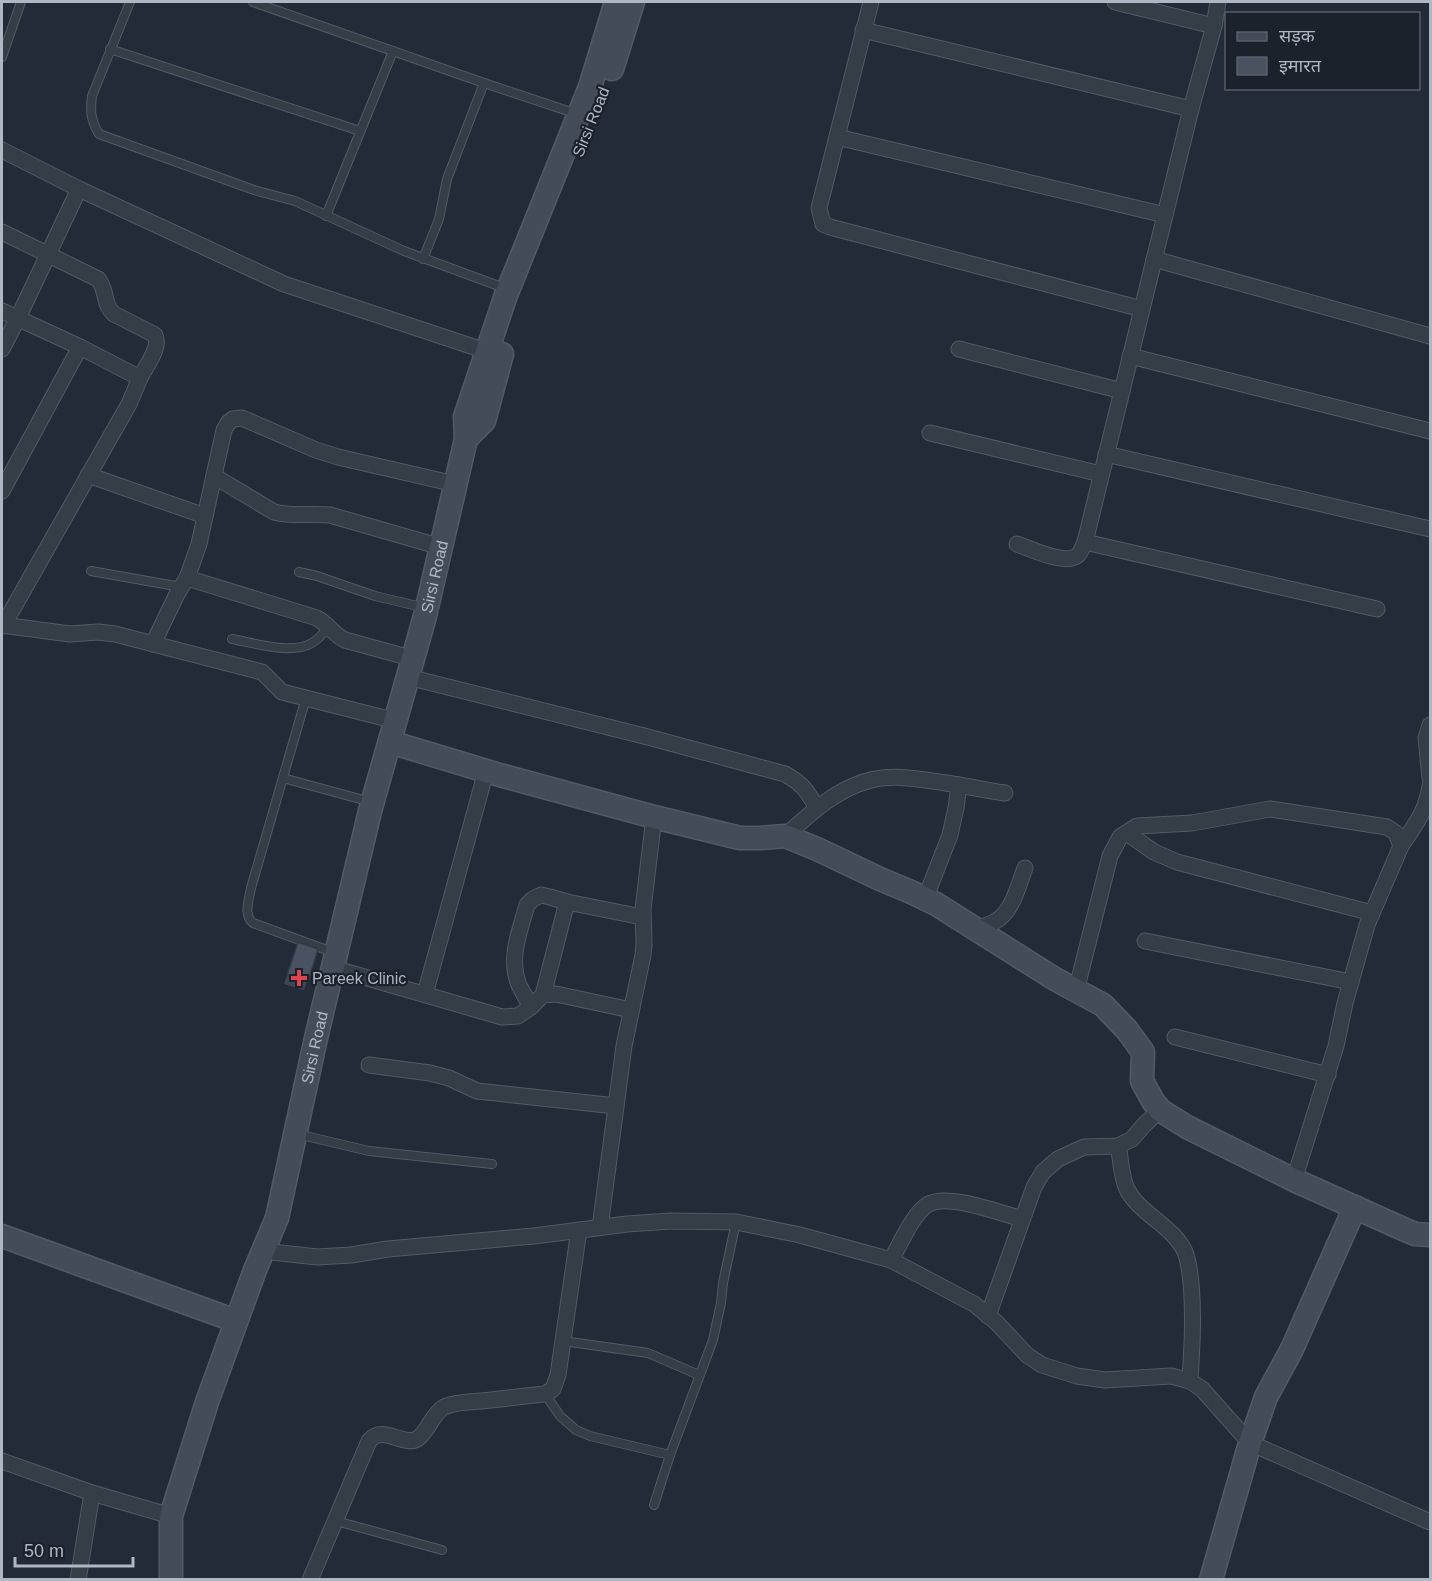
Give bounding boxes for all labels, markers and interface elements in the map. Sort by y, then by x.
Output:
legend [1225,12,1420,90]
text: सड़क [1279,26,1316,46]
text: इमारत [1279,56,1322,76]
street label: Sirsi Road [569,85,613,159]
street label: Sirsi Road [418,539,451,615]
marker: Pareek Clinic [290,969,308,987]
place label: Pareek Clinic [312,970,406,987]
street label: Sirsi Road [298,1009,331,1085]
scale bar [15,1530,134,1568]
text: 50 m [24,1541,64,1561]

